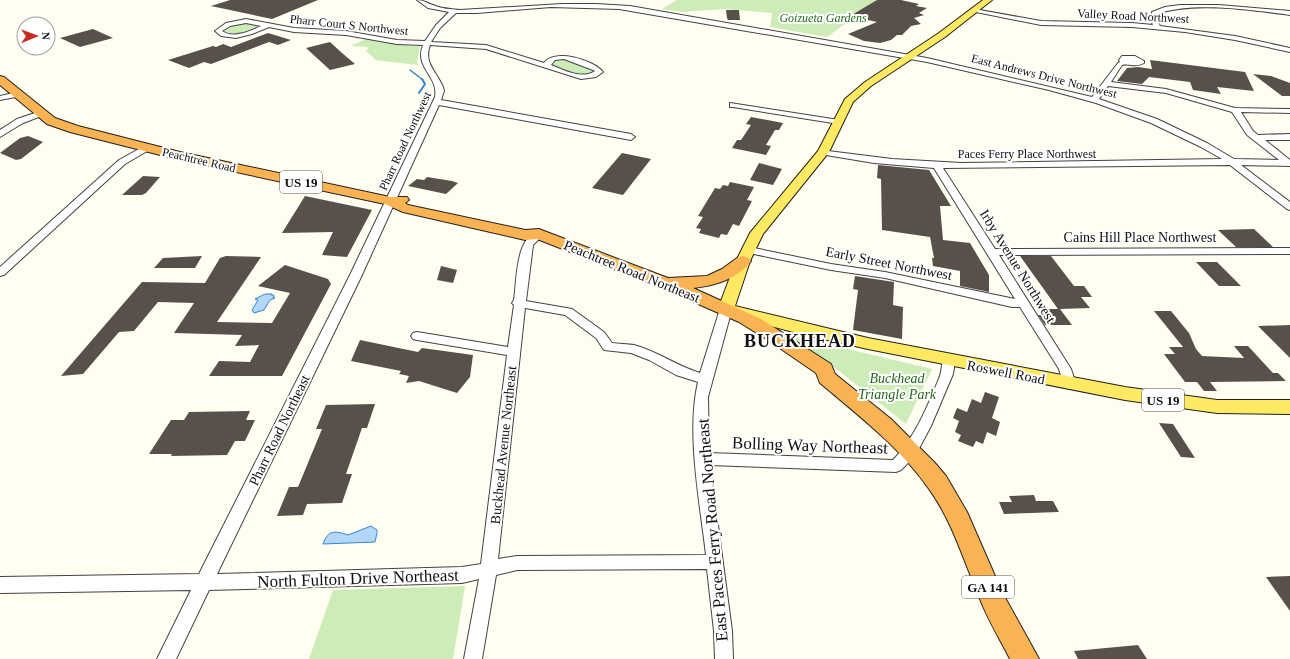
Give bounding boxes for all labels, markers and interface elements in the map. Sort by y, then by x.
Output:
street label: Valley Road Northwest [1077,6,1190,26]
park label: Goizueta Gardens [779,11,867,25]
street label: Pharr Court S Northwest [289,12,410,38]
north arrow [16,16,56,56]
text: N [40,32,52,40]
street label: East Andrews Drive Northwest [970,51,1119,101]
street label: Pharr Road Northwest [376,89,434,193]
street label: Peachtree Road [161,145,237,175]
street label: Paces Ferry Place Northwest [958,147,1097,161]
road number: US 19 [280,171,322,193]
street label: Irby Avenue Northwest [977,207,1059,326]
street label: Cains Hill Place Northwest [1064,230,1217,245]
street label: Peachtree Road Northeast [562,237,702,306]
street label: Early Street Northwest [825,244,953,283]
district label: BUCKHEAD [744,331,856,351]
street label: Roswell Road [966,358,1046,387]
street label: Buckhead Avenue Northeast [488,365,519,525]
park label: Buckhead Triangle Park [858,371,937,402]
street label: Pharr Road Northeast [246,372,313,488]
road number: US 19 [1142,389,1184,411]
street label: East Paces Ferry Road Northeast [693,417,732,642]
street label: Bolling Way Northeast [732,433,889,458]
street label: North Fulton Drive Northeast [257,565,459,592]
road number: GA 141 [962,576,1014,598]

